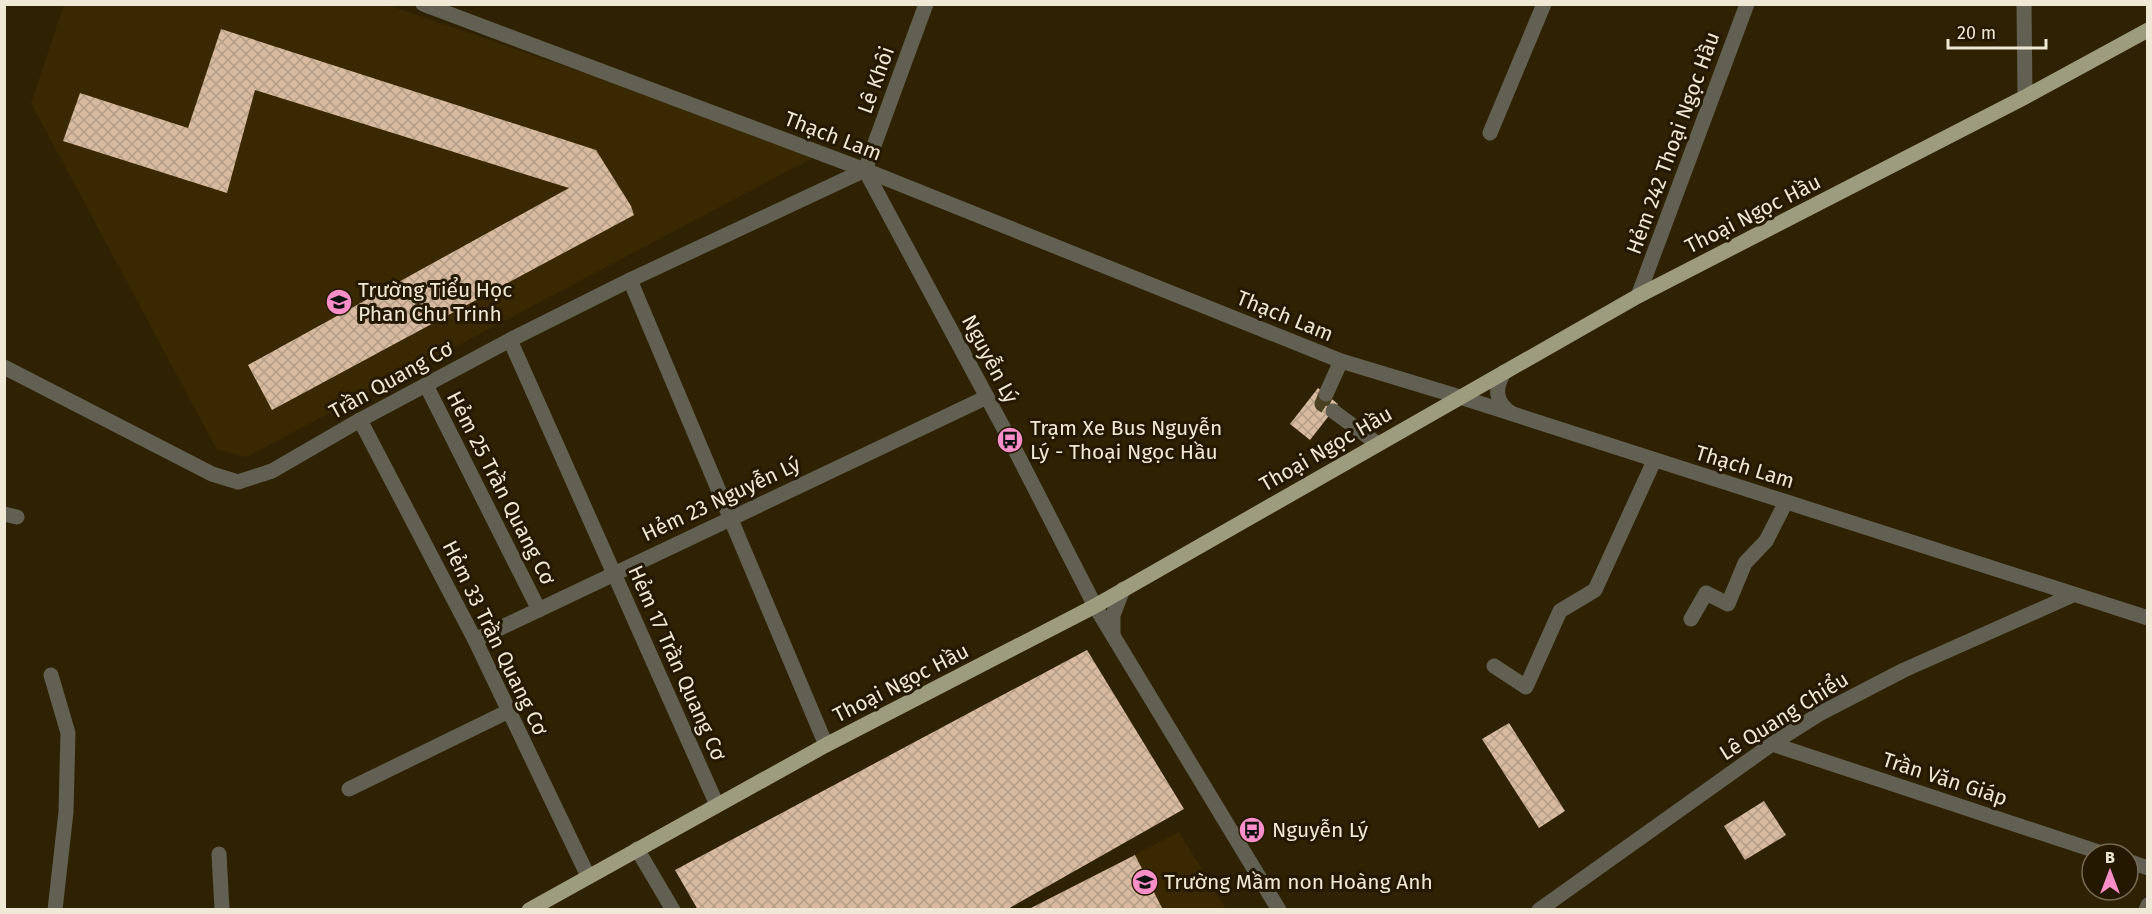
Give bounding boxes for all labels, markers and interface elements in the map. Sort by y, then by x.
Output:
scale bar [1948,12,2046,50]
text: 20 m [1957,22,1996,44]
street label: Hẻm 242 Thoại Ngọc Hầu [1621,28,1725,258]
street label: Lê Khôi [852,43,900,117]
street label: Thạch Lam [781,106,885,166]
street label: Thoại Ngọc Hầu [1681,169,1825,259]
place label: Trường Tiểu Học Phan Chu Trinh [358,276,512,327]
street label: Thạch Lam [1233,285,1337,347]
school or university icon: Trường Tiểu Học Phan Chu Trinh [324,287,354,317]
street label: Nguyễn Lý [956,310,1024,408]
street label: Trần Quang Cơ [324,335,458,425]
street label: Hẻm 25 Trần Quang Cơ [441,387,561,589]
street label: Thoại Ngọc Hầu [1255,401,1397,497]
place label: Trạm Xe Bus Nguyễn Lý - Thoại Ngọc Hầu [1030,415,1222,465]
bus stop icon: Trạm Xe Bus Nguyễn Lý - Thoại Ngọc Hầu [995,425,1025,455]
street label: Thạch Lam [1692,440,1798,494]
street label: Hẻm 23 Nguyễn Lý [638,451,805,547]
street label: Hẻm 33 Trần Quang Cơ [437,536,554,740]
street label: Hẻm 17 Trần Quang Cơ [622,561,732,765]
street label: Thoại Ngọc Hầu [829,638,973,728]
street label: Lê Quang Chiểu [1714,665,1853,766]
street label: Trần Văn Giáp [1879,747,2011,811]
bus stop icon: Nguyễn Lý [1237,815,1267,845]
place label: Nguyễn Lý [1272,817,1369,843]
north arrow [2080,842,2140,902]
text: B [2105,848,2115,867]
school or university icon: Trường Mầm non Hoàng Anh [1130,867,1160,897]
place label: Trường Mầm non Hoàng Anh [1164,869,1433,895]

